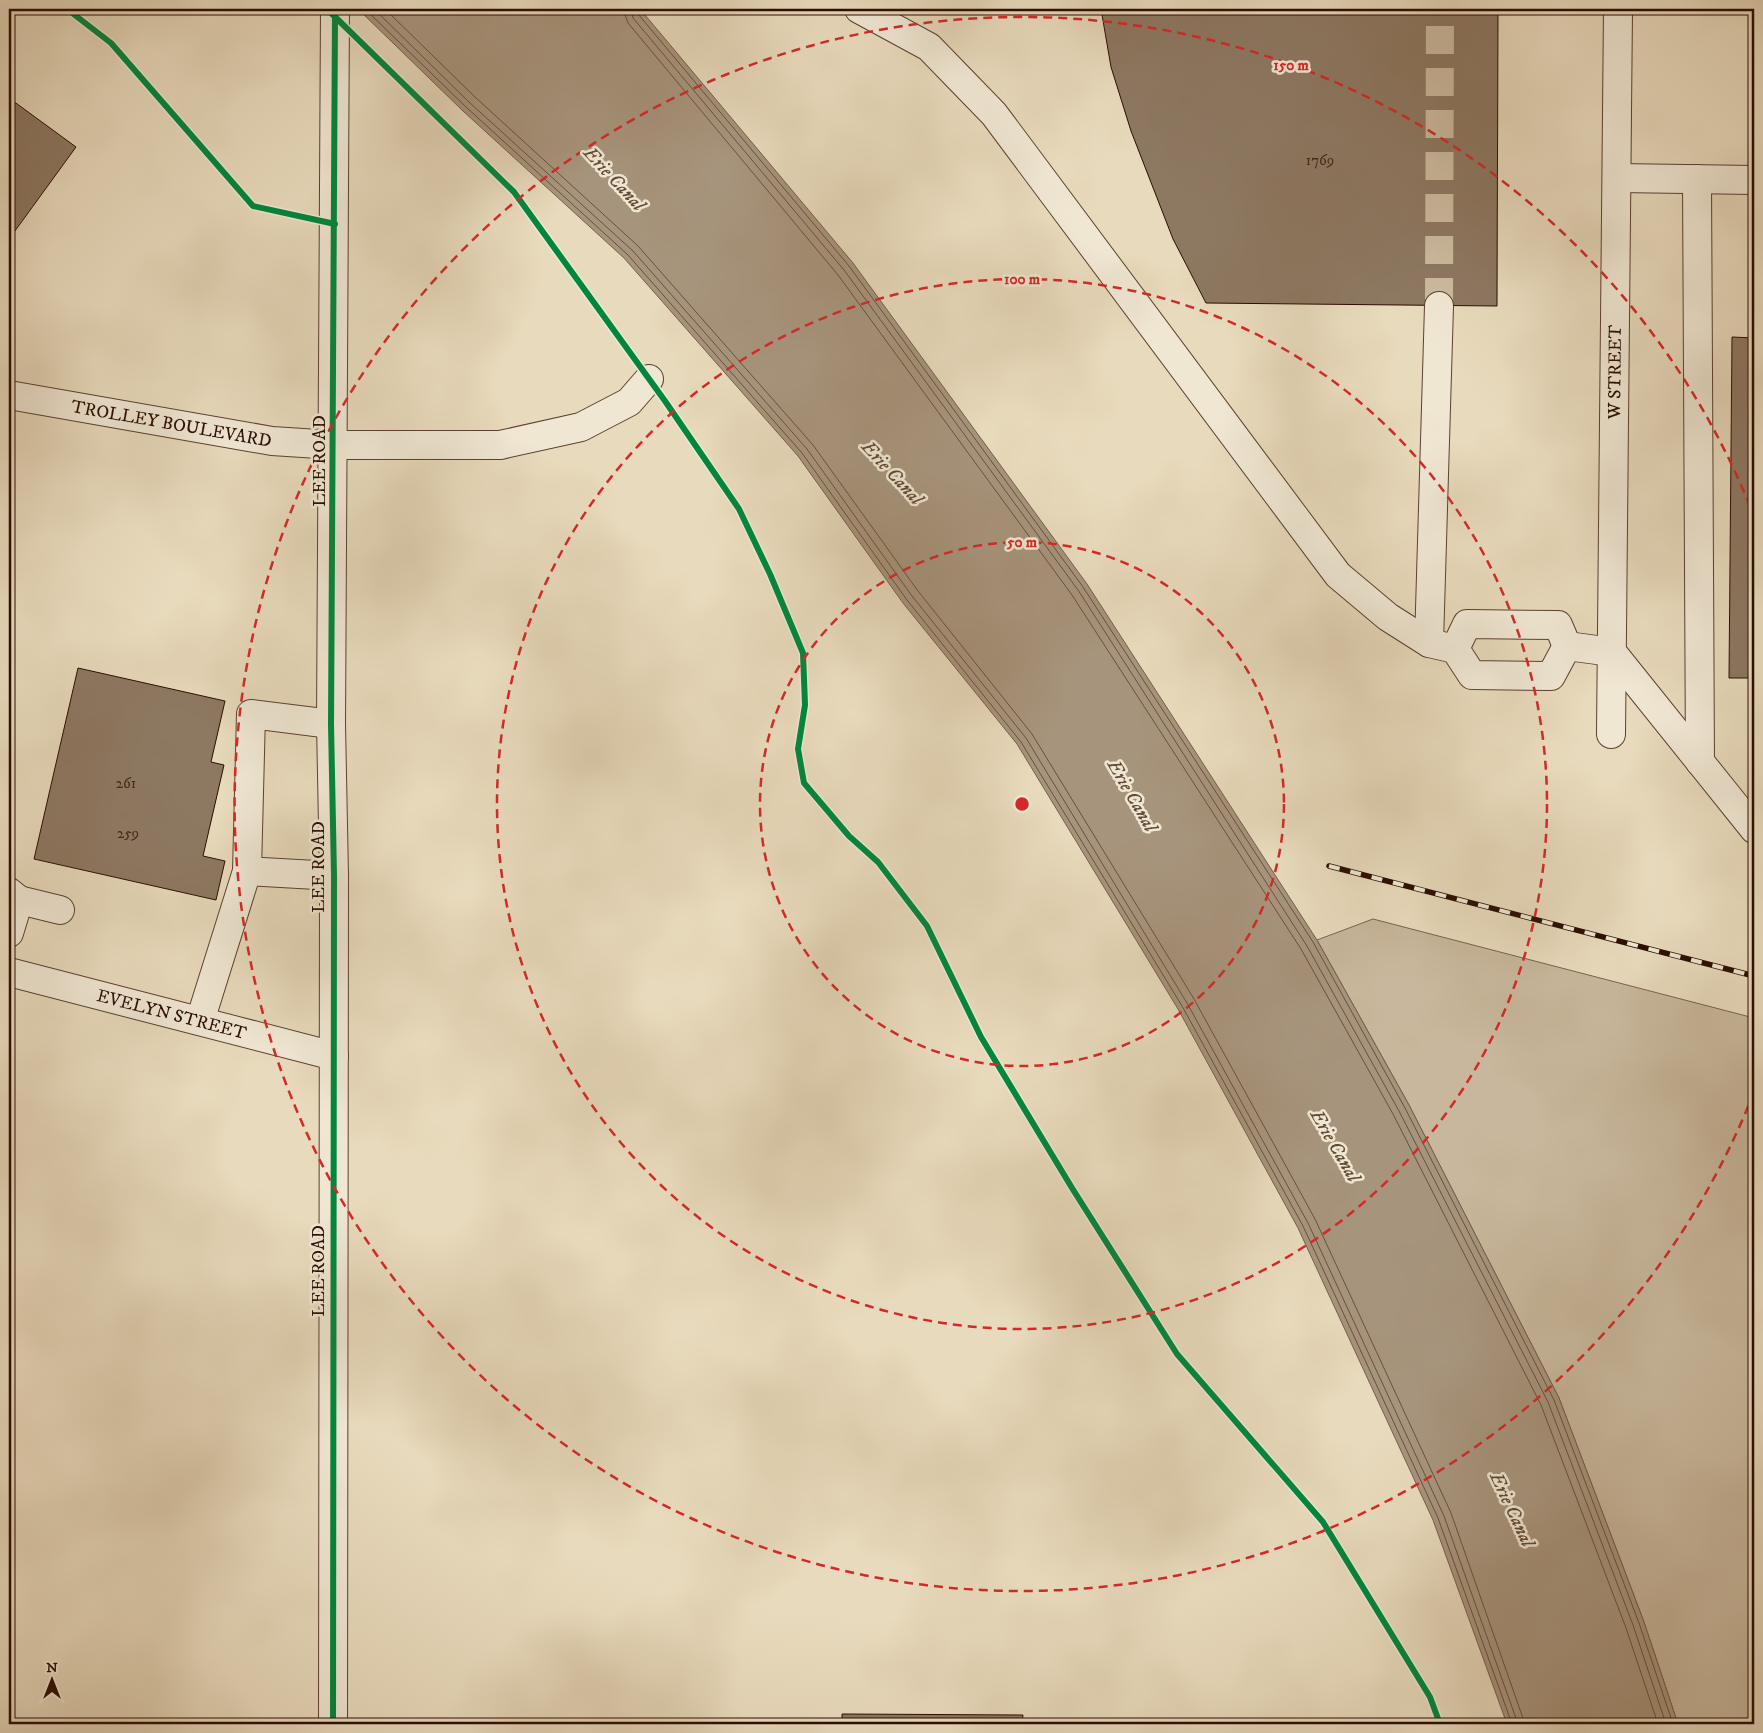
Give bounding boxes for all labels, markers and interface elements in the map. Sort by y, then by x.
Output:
text: 150 m [1273,56,1309,75]
water label: Erie Canal [578,141,651,218]
house number: 1769 [1306,151,1334,170]
text: 100 m [1004,270,1041,289]
street label: W STREET [1604,324,1627,420]
street label: TROLLEY BOULEVARD [69,396,273,453]
street label: LEE ROAD [309,415,331,507]
water label: Erie Canal [856,435,929,512]
text: 50 m [1006,533,1038,552]
water label: Erie Canal [1101,755,1163,838]
house number: 261 [116,774,136,793]
centre of rings [1013,795,1031,813]
street label: LEE ROAD [308,821,330,913]
house number: 259 [117,824,139,843]
street label: EVELYN STREET [94,985,249,1045]
water label: Erie Canal [1304,1105,1366,1188]
street label: LEE ROAD [308,1225,330,1317]
water label: Erie Canal [1484,1468,1540,1552]
north arrow [28,1656,78,1706]
text: N [46,1659,58,1677]

